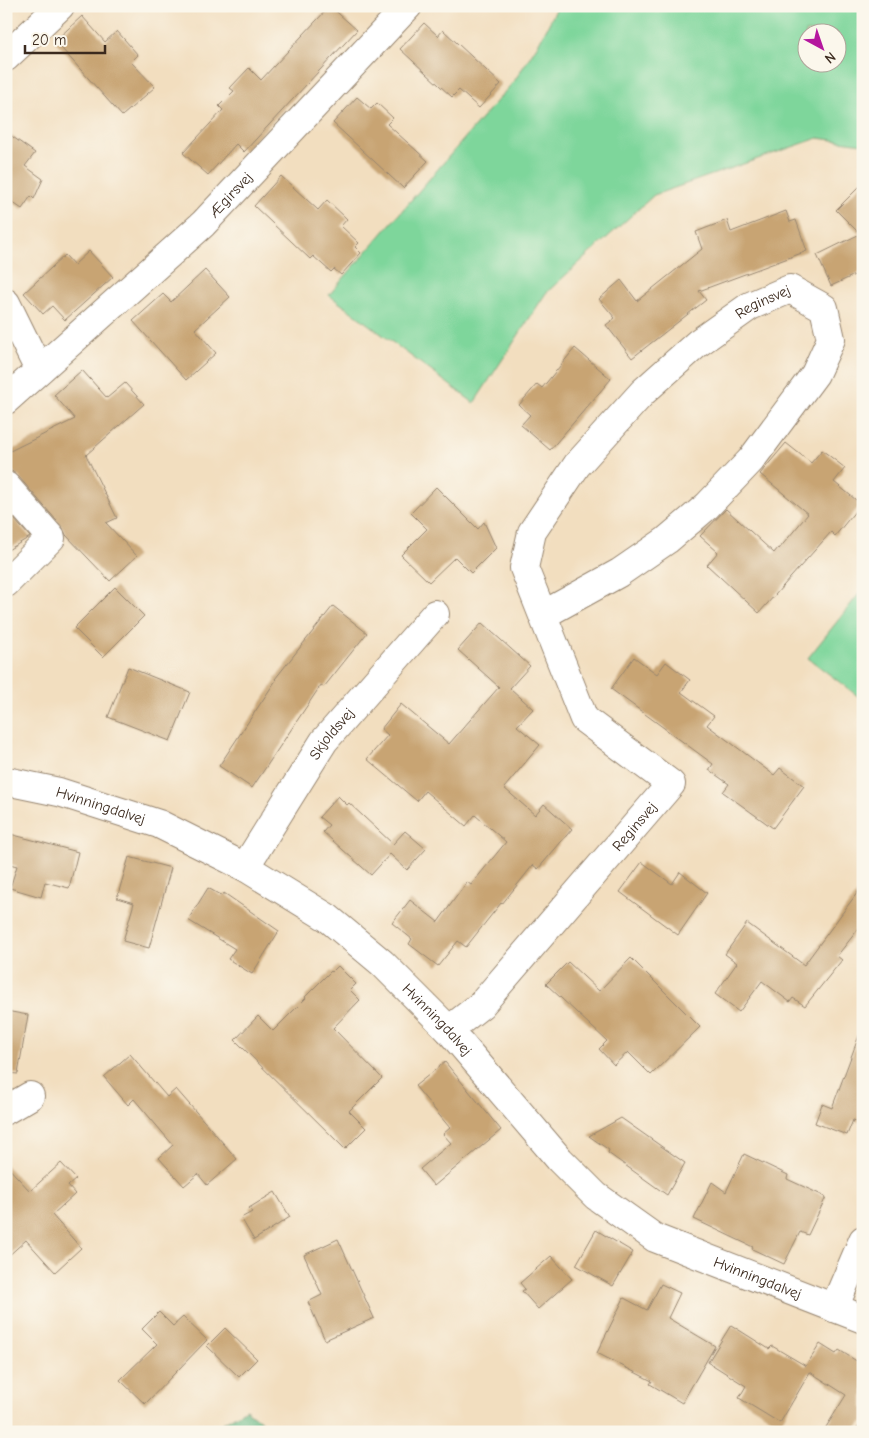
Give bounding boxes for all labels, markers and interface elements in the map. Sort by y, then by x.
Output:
scale bar [25,22,105,54]
north arrow [796,22,846,72]
text: 20 m [32,31,66,49]
text: N [821,48,839,67]
street label: Ægirsvej [204,168,256,222]
street label: Reginsvej [732,281,793,323]
street label: Skjoldsvej [305,704,358,763]
street label: Hvinningdalvej [54,783,148,828]
street label: Reginsvej [608,798,661,855]
street label: Hvinningdalvej [399,980,476,1059]
street label: Hvinningdalvej [711,1253,804,1303]

